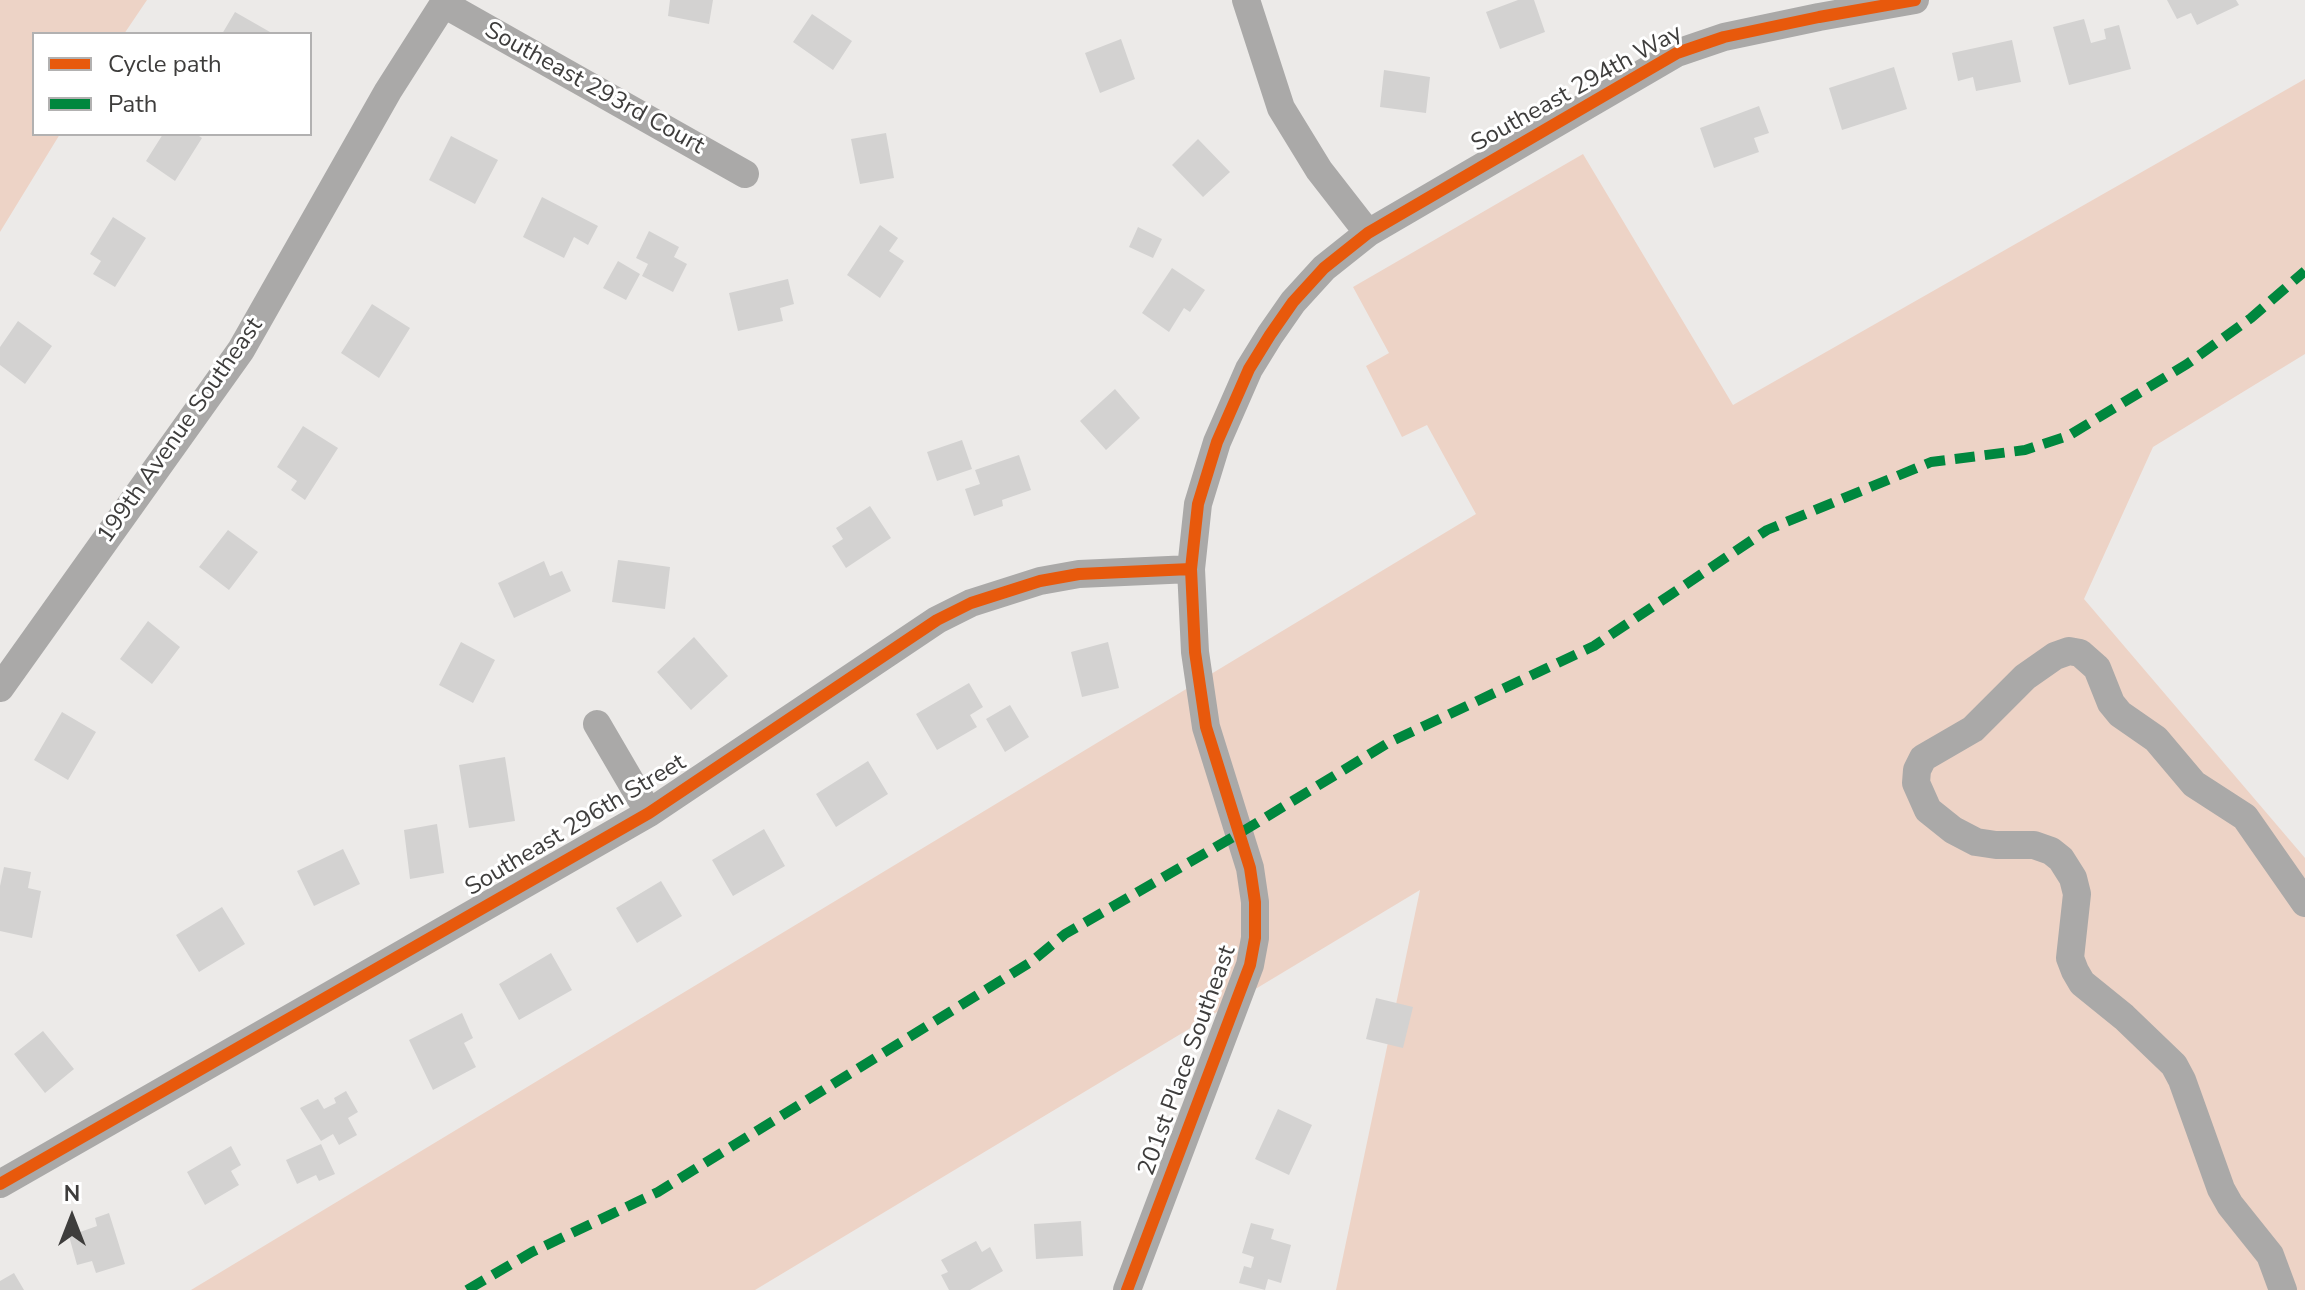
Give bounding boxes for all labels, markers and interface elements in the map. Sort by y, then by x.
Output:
street label: Southeast 293rd Court [479,17,709,161]
street label: Southeast 294th Way [1467,19,1687,159]
legend [32,32,312,136]
text: Cycle path [108,48,222,80]
text: Path [108,88,157,120]
street label: 199th Avenue Southeast [92,313,270,549]
street label: Southeast 296th Street [461,749,691,903]
street label: 201st Place Southeast [1133,942,1243,1180]
north arrow [32,1178,112,1258]
text: N [64,1179,80,1209]

